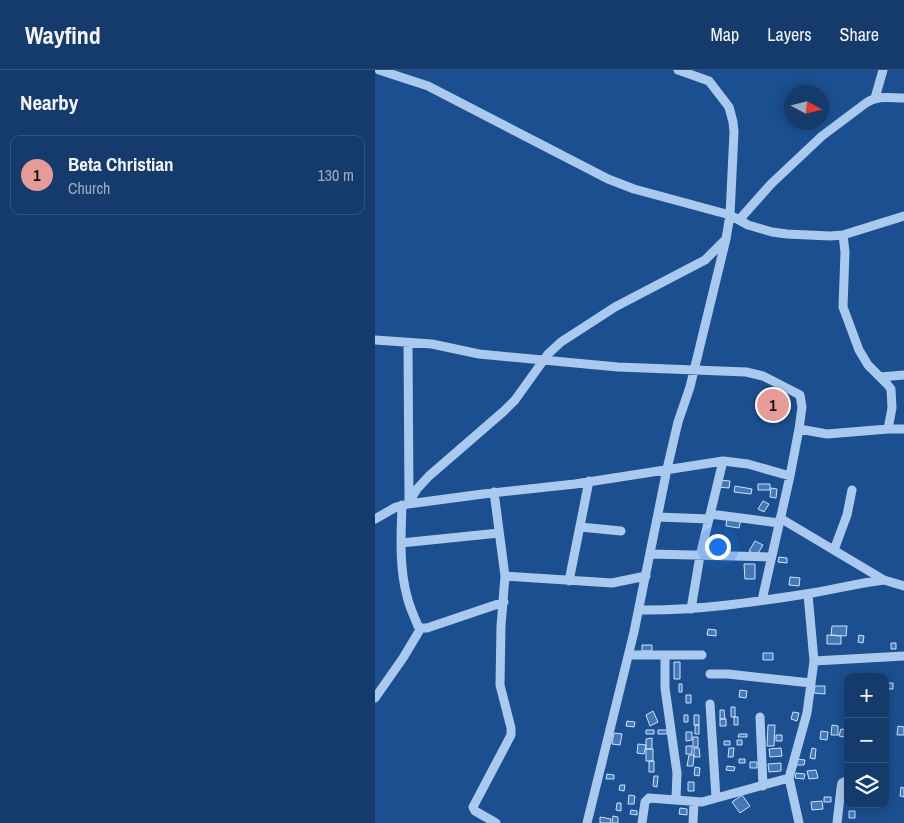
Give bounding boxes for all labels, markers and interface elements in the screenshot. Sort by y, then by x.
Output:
text: Wayfind [25,19,101,51]
text: Map [711,22,739,47]
text: Layers [767,22,812,47]
text: Share [840,22,879,47]
north arrow [784,85,829,130]
text: Nearby [20,88,78,117]
text: Beta Christian [68,151,174,177]
text: 1 [33,164,41,186]
text: 130 m [318,164,354,186]
text: Church [68,177,110,199]
pin: 1 [757,386,789,424]
your location [705,534,731,560]
map controls [844,673,889,808]
button: + [844,673,889,718]
button: − [844,718,889,763]
button: layers [844,763,889,808]

